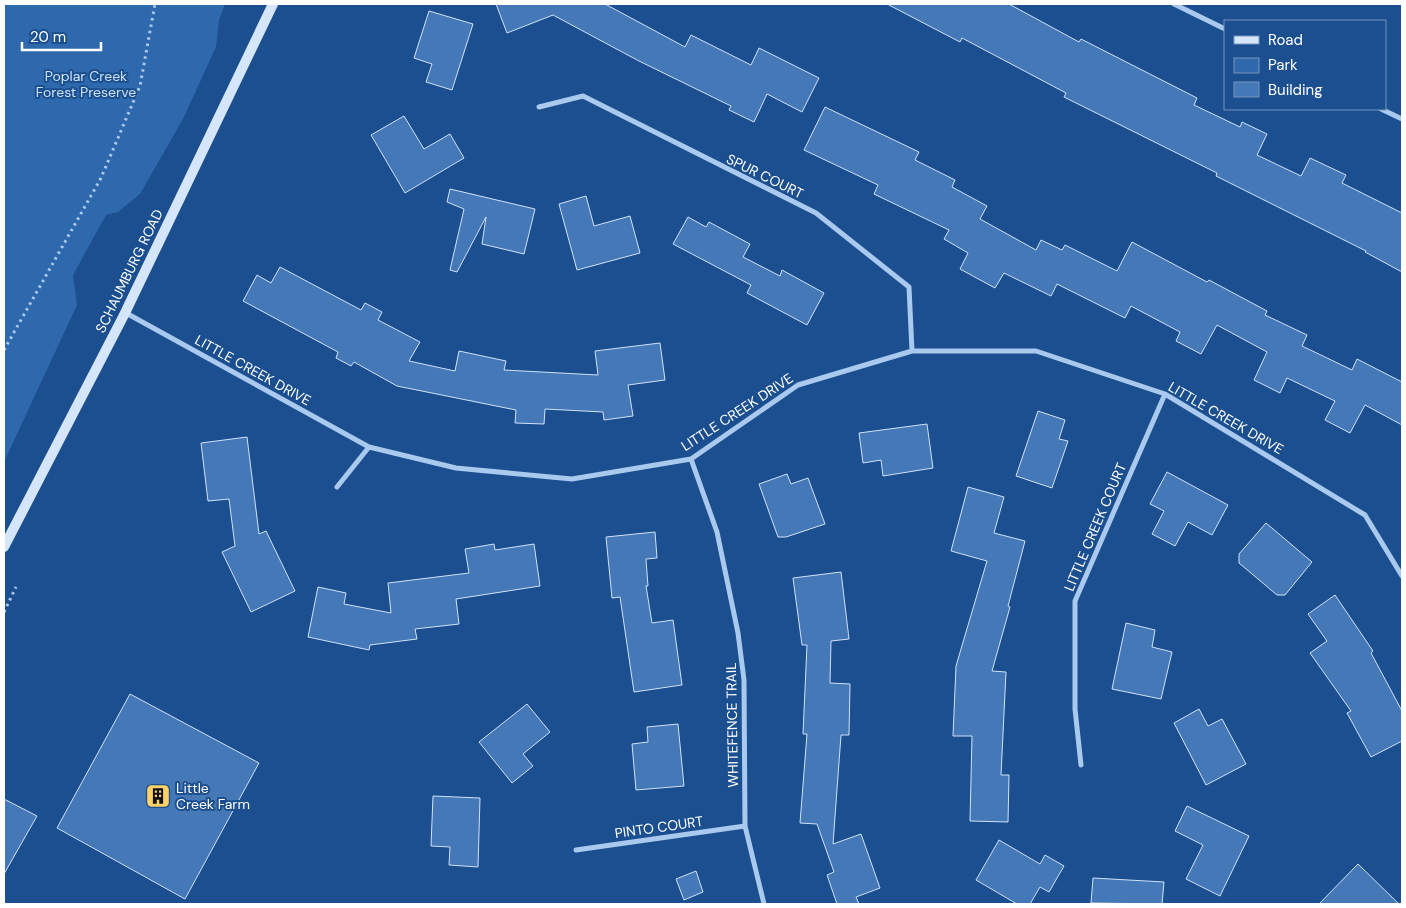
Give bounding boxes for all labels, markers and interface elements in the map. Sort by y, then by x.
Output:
scale bar [22,20,101,52]
legend [1224,20,1386,110]
text: 20 m [30,27,66,47]
text: Road [1268,30,1303,50]
text: Park [1268,55,1298,75]
park label: Poplar Creek Forest Preserve [36,67,136,101]
text: Building [1268,80,1323,100]
street label: SPUR COURT [723,150,807,202]
street label: SCHAUMBURG ROAD [91,206,167,336]
street label: LITTLE CREEK DRIVE [192,331,314,409]
street label: LITTLE CREEK DRIVE [678,369,796,455]
street label: LITTLE CREEK DRIVE [1165,378,1287,458]
street label: LITTLE CREEK COURT [1060,460,1130,594]
street label: WHITEFENCE TRAIL [722,662,742,788]
place label: Little Creek Farm [176,779,250,813]
building icon: Little Creek Farm [145,783,171,809]
street label: PINTO COURT [614,812,705,842]

